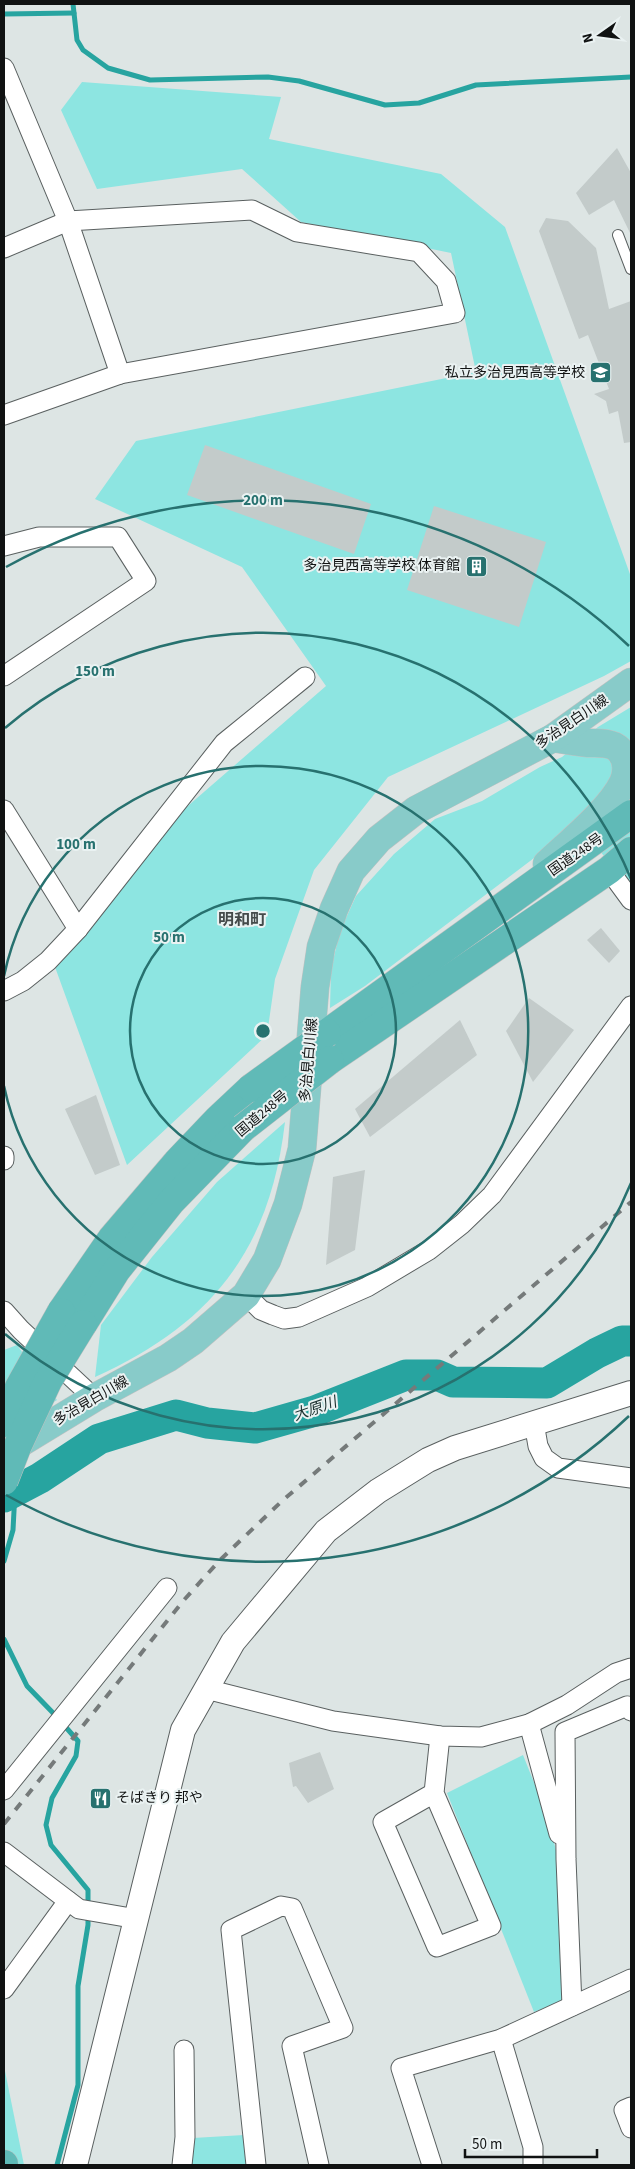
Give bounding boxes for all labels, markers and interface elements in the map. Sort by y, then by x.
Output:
north arrow [575,10,625,60]
text: N [578,31,599,45]
school or university icon: 私立多治見西高等学校 [589,361,613,385]
place label: 私立多治見西高等学校 [445,363,585,383]
text: 200 m [243,490,283,511]
building icon: 多治見西高等学校 体育館 [464,554,488,578]
place label: 多治見西高等学校 体育館 [303,556,460,576]
text: 150 m [75,661,115,682]
street label: 多治見白川線 [532,690,612,754]
street label: 国道248号 [545,829,607,881]
text: 100 m [56,834,96,855]
district label: 明和町 [218,909,266,931]
text: 50 m [153,927,185,948]
street label: 多治見白川線 [295,1017,323,1103]
centre of rings [254,1022,272,1040]
street label: 国道248号 [231,1086,293,1142]
street label: 多治見白川線 [50,1371,132,1431]
water label: 大原川 [290,1391,342,1426]
restaurant icon: そばきり 邦や [88,1786,112,1810]
place label: そばきり 邦や [116,1788,203,1808]
scale bar [465,2126,598,2158]
text: 50 m [472,2134,502,2155]

